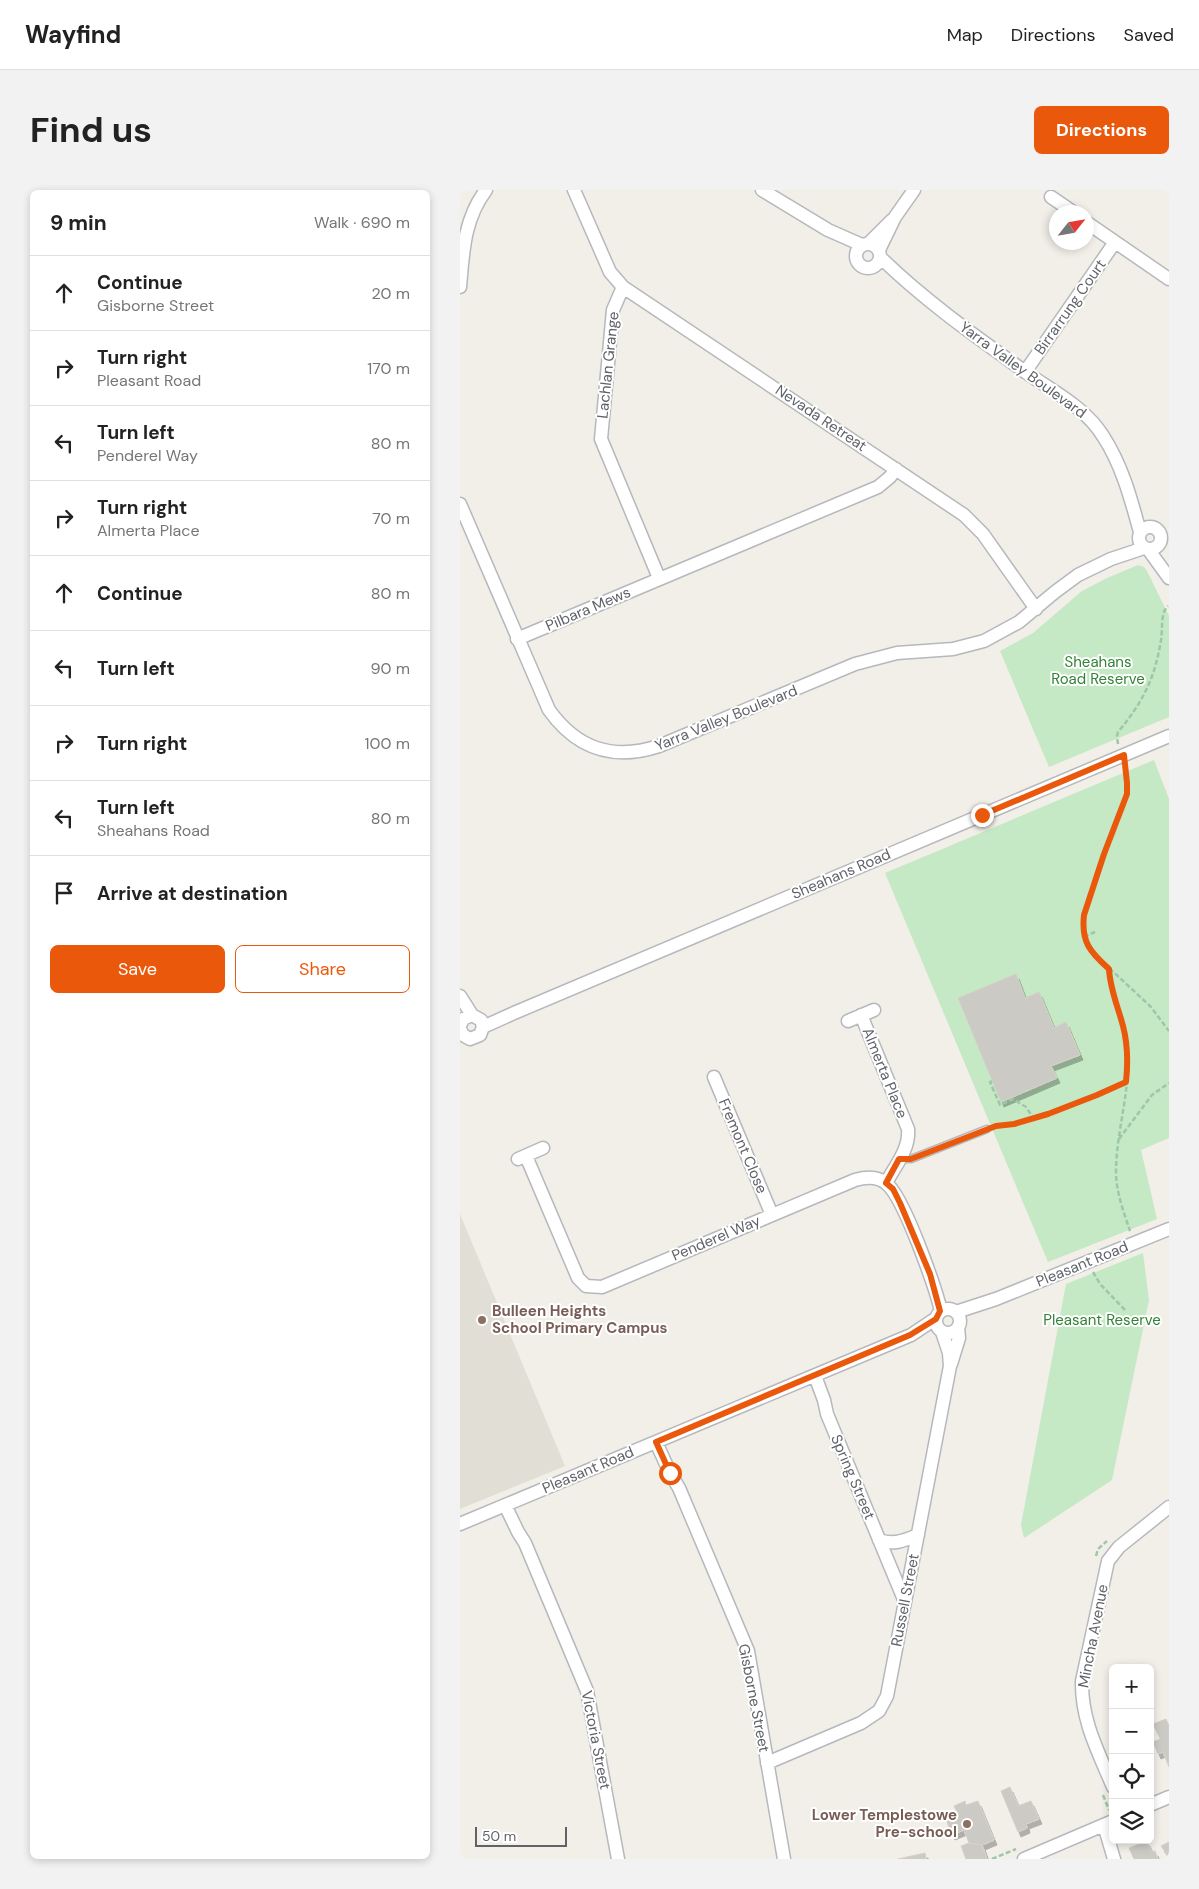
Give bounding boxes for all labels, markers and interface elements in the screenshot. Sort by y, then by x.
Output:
text: Wayfind [25,19,121,50]
text: Map [947,23,983,47]
text: Directions [1011,23,1096,47]
text: Saved [1124,23,1174,47]
button: Directions [1034,106,1169,154]
text: Find us [30,107,152,153]
north arrow [1049,205,1094,250]
text: 9 min [50,209,107,237]
text: Walk · 690 m [314,212,410,233]
street label: Birrarrung Court [1030,255,1110,359]
text: Continue [97,270,183,295]
icon: ahead [50,279,78,307]
text: 20 m [371,283,410,304]
text: Gisborne Street [97,295,214,316]
street label: Lachlan Grange [592,310,624,420]
street label: Yarra Valley Boulevard [956,317,1090,423]
text: Turn right [97,345,187,370]
icon: right [50,354,78,382]
text: 170 m [367,358,410,379]
text: Pleasant Road [97,370,201,391]
street label: Nevada Retreat [771,380,871,456]
text: Turn left [97,420,175,445]
icon: left [50,429,78,457]
text: 80 m [371,433,410,454]
text: Penderel Way [97,445,198,466]
text: Turn right [97,495,187,520]
icon: right [50,504,78,532]
text: 70 m [372,508,410,529]
text: Almerta Place [97,520,199,541]
icon: ahead [50,579,78,607]
text: Continue [97,581,183,606]
street label: Pilbara Mews [542,582,634,636]
text: 80 m [371,583,410,604]
park label: Sheahans Road Reserve [1051,652,1145,689]
icon: left [50,654,78,682]
text: Turn left [97,656,175,681]
text: 90 m [370,658,410,679]
street label: Yarra Valley Boulevard [652,680,800,756]
icon: right [50,729,78,757]
text: Turn right [97,731,187,756]
text: 100 m [365,733,410,754]
text: Turn left [97,795,175,820]
icon: left [50,804,78,832]
route end [971,804,994,827]
text: 80 m [371,808,410,829]
text: Sheahans Road [97,820,210,841]
street label: Sheahans Road [788,844,894,904]
icon: arrive [50,879,78,907]
text: Arrive at destination [97,881,288,906]
button: Save [50,945,225,993]
button: Share [235,945,410,993]
street label: Almerta Place [858,1025,912,1121]
street label: Fremont Close [714,1095,772,1197]
street label: Penderel Way [669,1210,764,1266]
street label: Pleasant Road [1033,1236,1131,1292]
place label: Bulleen Heights School Primary Campus [492,1301,667,1338]
park label: Pleasant Reserve [1043,1310,1161,1330]
marker: Bulleen Heights School Primary Campus [476,1314,488,1326]
street label: Spring Street [826,1431,880,1523]
street label: Pleasant Road [539,1442,637,1498]
route start [659,1462,682,1485]
street label: Russell Street [886,1552,924,1648]
street label: Mincha Avenue [1073,1582,1113,1690]
street label: Gisborne Street [734,1642,774,1754]
map controls [1109,1664,1154,1844]
button: + [1109,1664,1154,1709]
street label: Victoria Street [577,1689,615,1791]
button: − [1109,1709,1154,1754]
button: locate [1109,1754,1154,1799]
button: layers [1109,1799,1154,1844]
place label: Lower Templestowe Pre-school [812,1805,957,1842]
marker: Lower Templestowe Pre-school [961,1818,973,1830]
scale bar [475,1824,568,1847]
text: 50 m [482,1827,516,1845]

